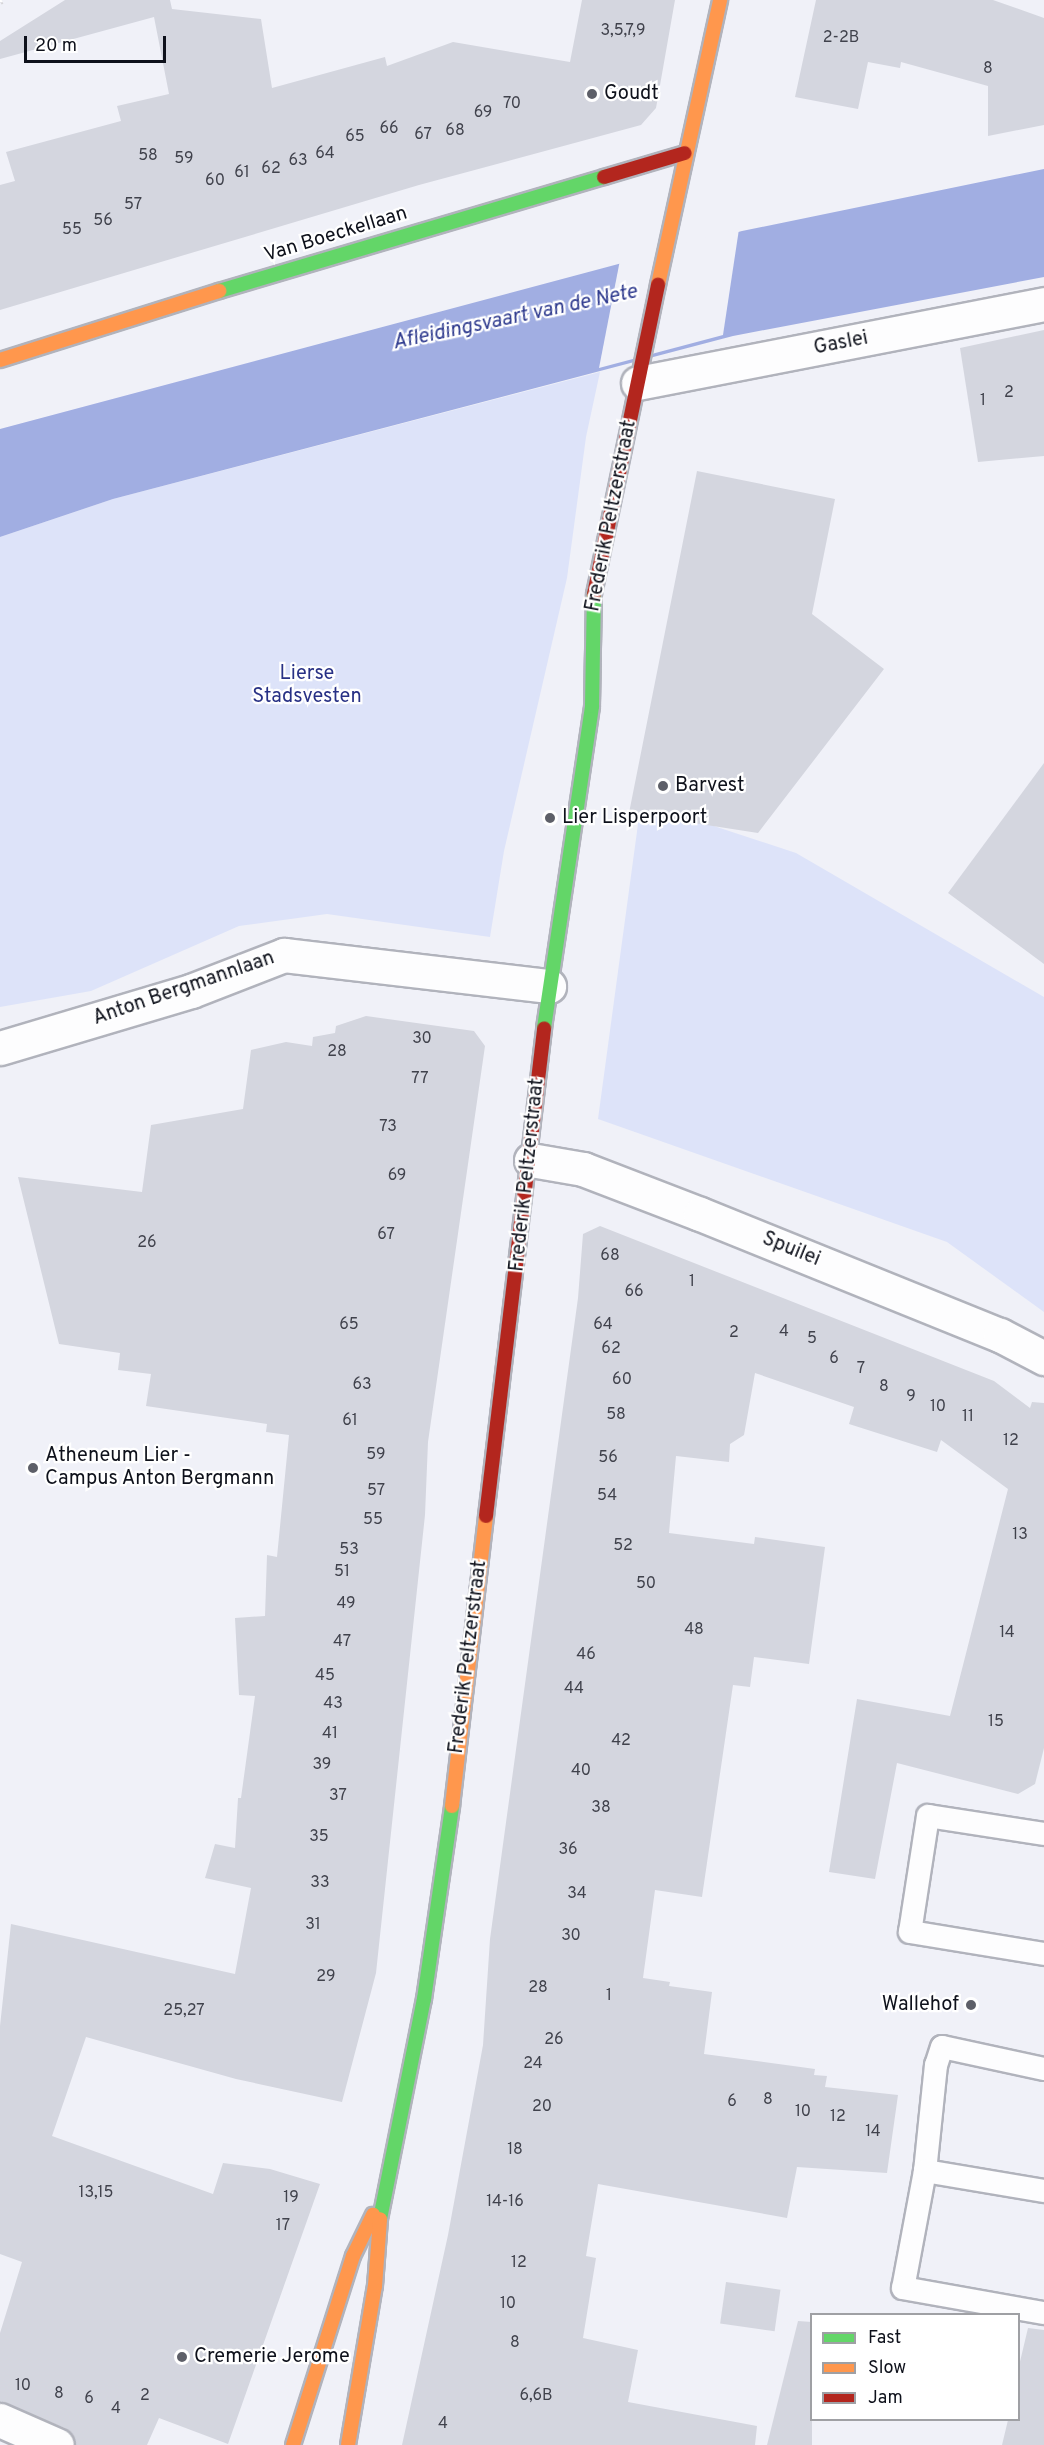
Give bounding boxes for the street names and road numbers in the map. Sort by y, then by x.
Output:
street label: Van Boeckellaan [262,202,410,268]
street label: Gaslei [812,327,870,361]
street label: Frederik Peltzerstraat [582,418,642,614]
street label: Anton Bergmannlaan [90,947,278,1031]
street label: Frederik Peltzerstraat [506,1077,550,1273]
street label: Spuilei [758,1228,824,1272]
street label: Frederik Peltzerstraat [445,1559,493,1755]

